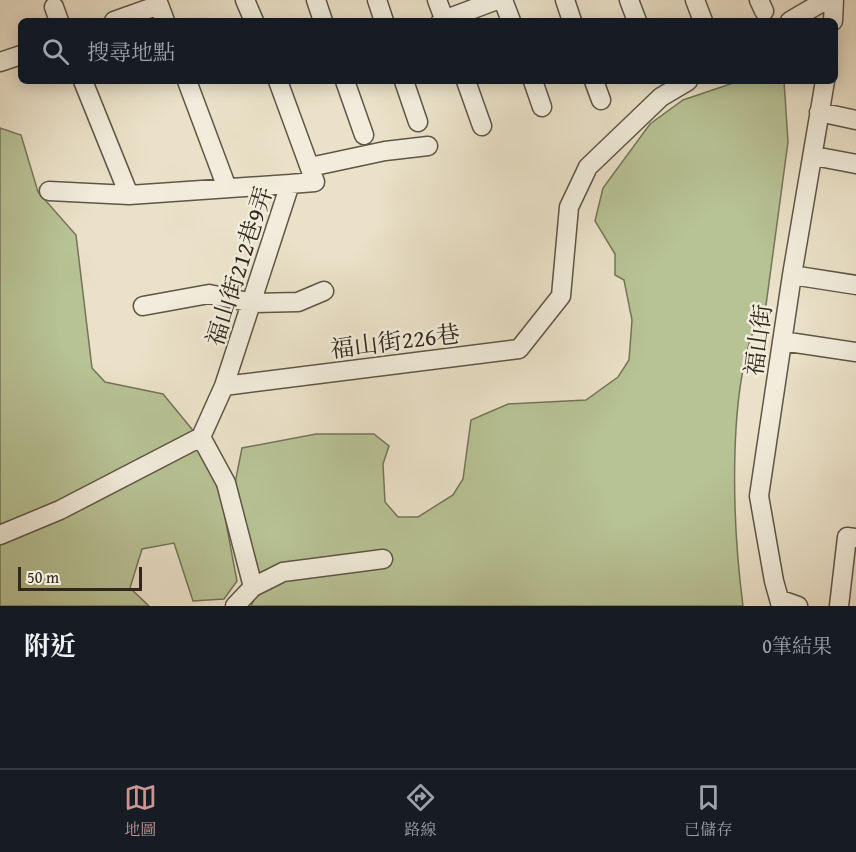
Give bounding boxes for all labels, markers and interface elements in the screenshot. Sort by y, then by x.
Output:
search box [18,18,838,84]
icon: search [39,35,72,68]
text: 搜尋地點 [87,36,175,68]
street label: 福山街212巷9弄 [197,182,281,350]
street label: 福山街 [736,302,780,378]
street label: 福山街226巷 [328,316,462,366]
scale bar [18,564,142,592]
text: 50 m [27,565,59,589]
text: 附近 [24,626,76,665]
text: 0筆結果 [762,631,832,660]
tab: 地圖 [124,781,157,841]
tab: 路線 [404,781,437,841]
tab: 已儲存 [684,781,732,841]

